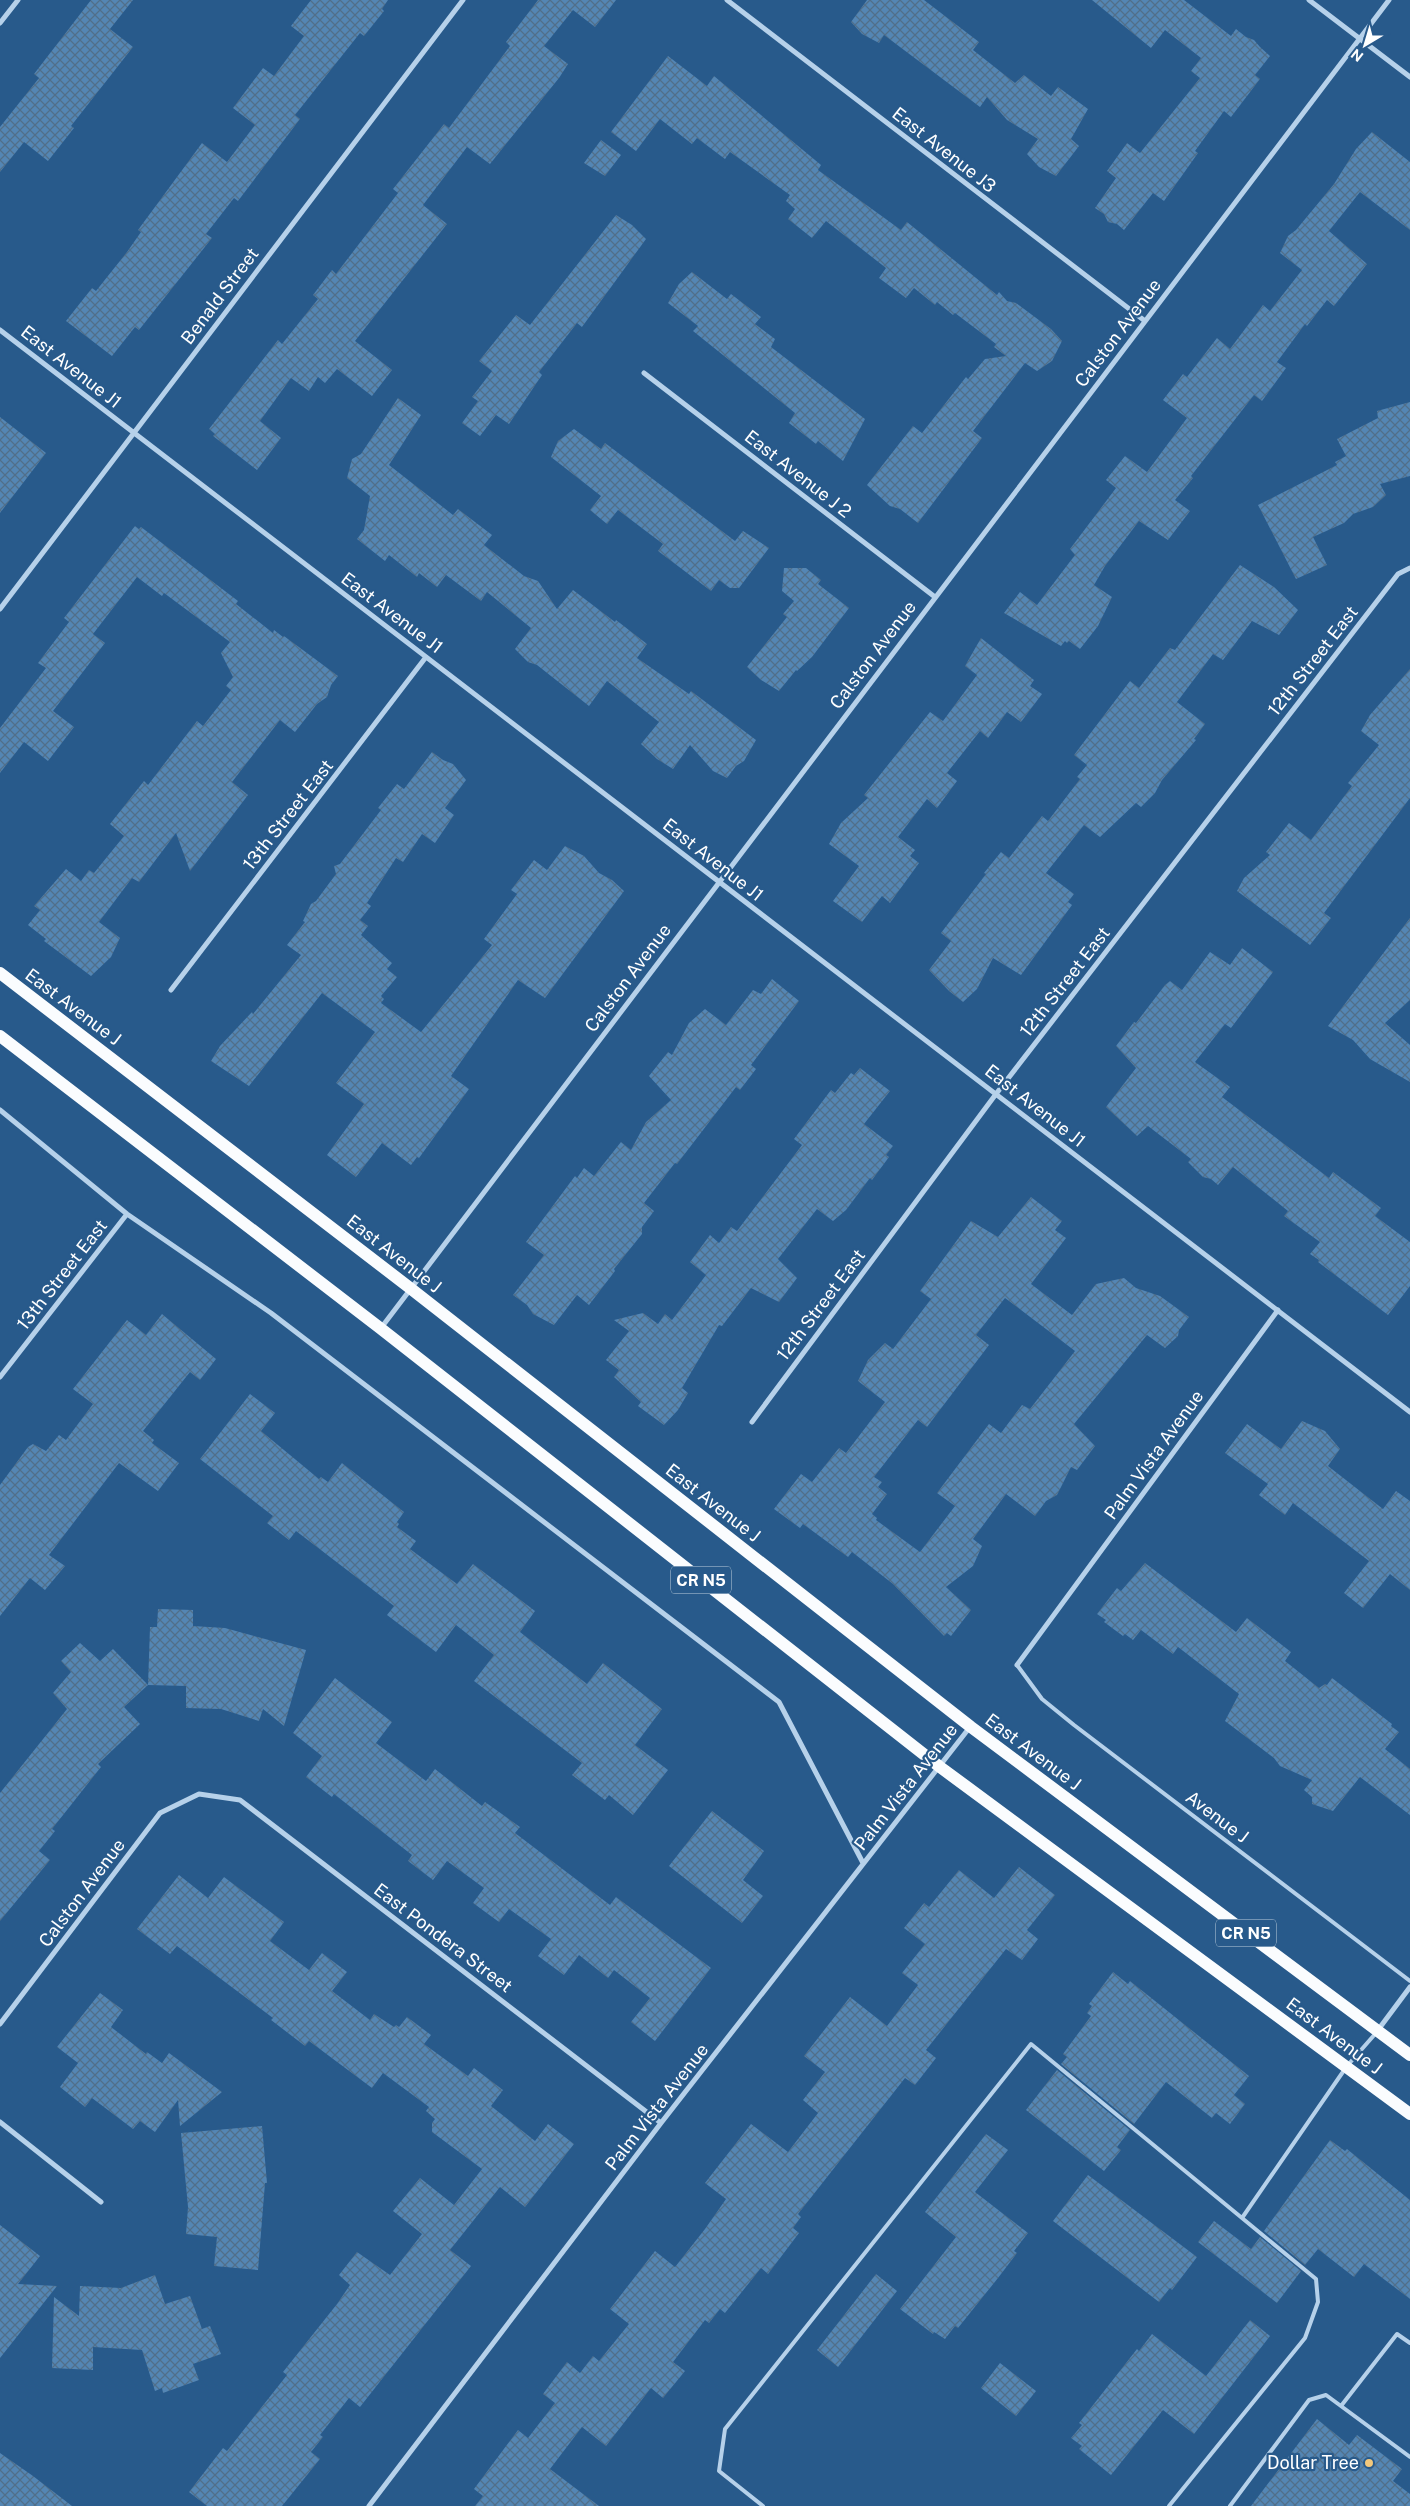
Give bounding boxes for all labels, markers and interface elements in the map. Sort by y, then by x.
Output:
north arrow [1340,20,1390,70]
text: N [1348,46,1366,65]
street label: East Avenue J3 [888,103,1000,197]
street label: Benald Street [177,243,263,348]
street label: Calston Avenue [1070,275,1165,391]
street label: East Avenue J1 [17,321,126,412]
street label: East Avenue J 2 [741,426,856,522]
street label: East Avenue J1 [337,568,447,658]
street label: Calston Avenue [825,597,920,713]
street label: 12th Street East [1263,602,1362,720]
street label: 13th Street East [238,755,337,874]
street label: East Avenue J1 [659,814,768,905]
street label: Calston Avenue [580,920,675,1036]
street label: 12th Street East [1015,923,1114,1041]
street label: East Avenue J [21,964,125,1049]
street label: East Avenue J1 [981,1060,1090,1151]
street label: East Avenue J [343,1210,446,1297]
street label: 13th Street East [12,1215,111,1334]
street label: 12th Street East [772,1245,869,1364]
street label: Palm Vista Avenue [1100,1386,1208,1523]
street label: East Avenue J [662,1459,765,1546]
road number: CR N5 [671,1566,731,1594]
street label: East Avenue J [981,1709,1085,1794]
street label: Palm Vista Avenue [850,1719,962,1854]
street label: Avenue J [1182,1786,1253,1847]
street label: Calston Avenue [34,1835,129,1951]
street label: East Pondera Street [370,1879,517,1996]
road number: CR N5 [1216,1920,1276,1946]
street label: East Avenue J [1282,1993,1386,2078]
street label: Palm Vista Avenue [601,2039,713,2174]
place label: Dollar Tree [1267,2452,1359,2473]
marker: Dollar Tree [1363,2457,1375,2469]

